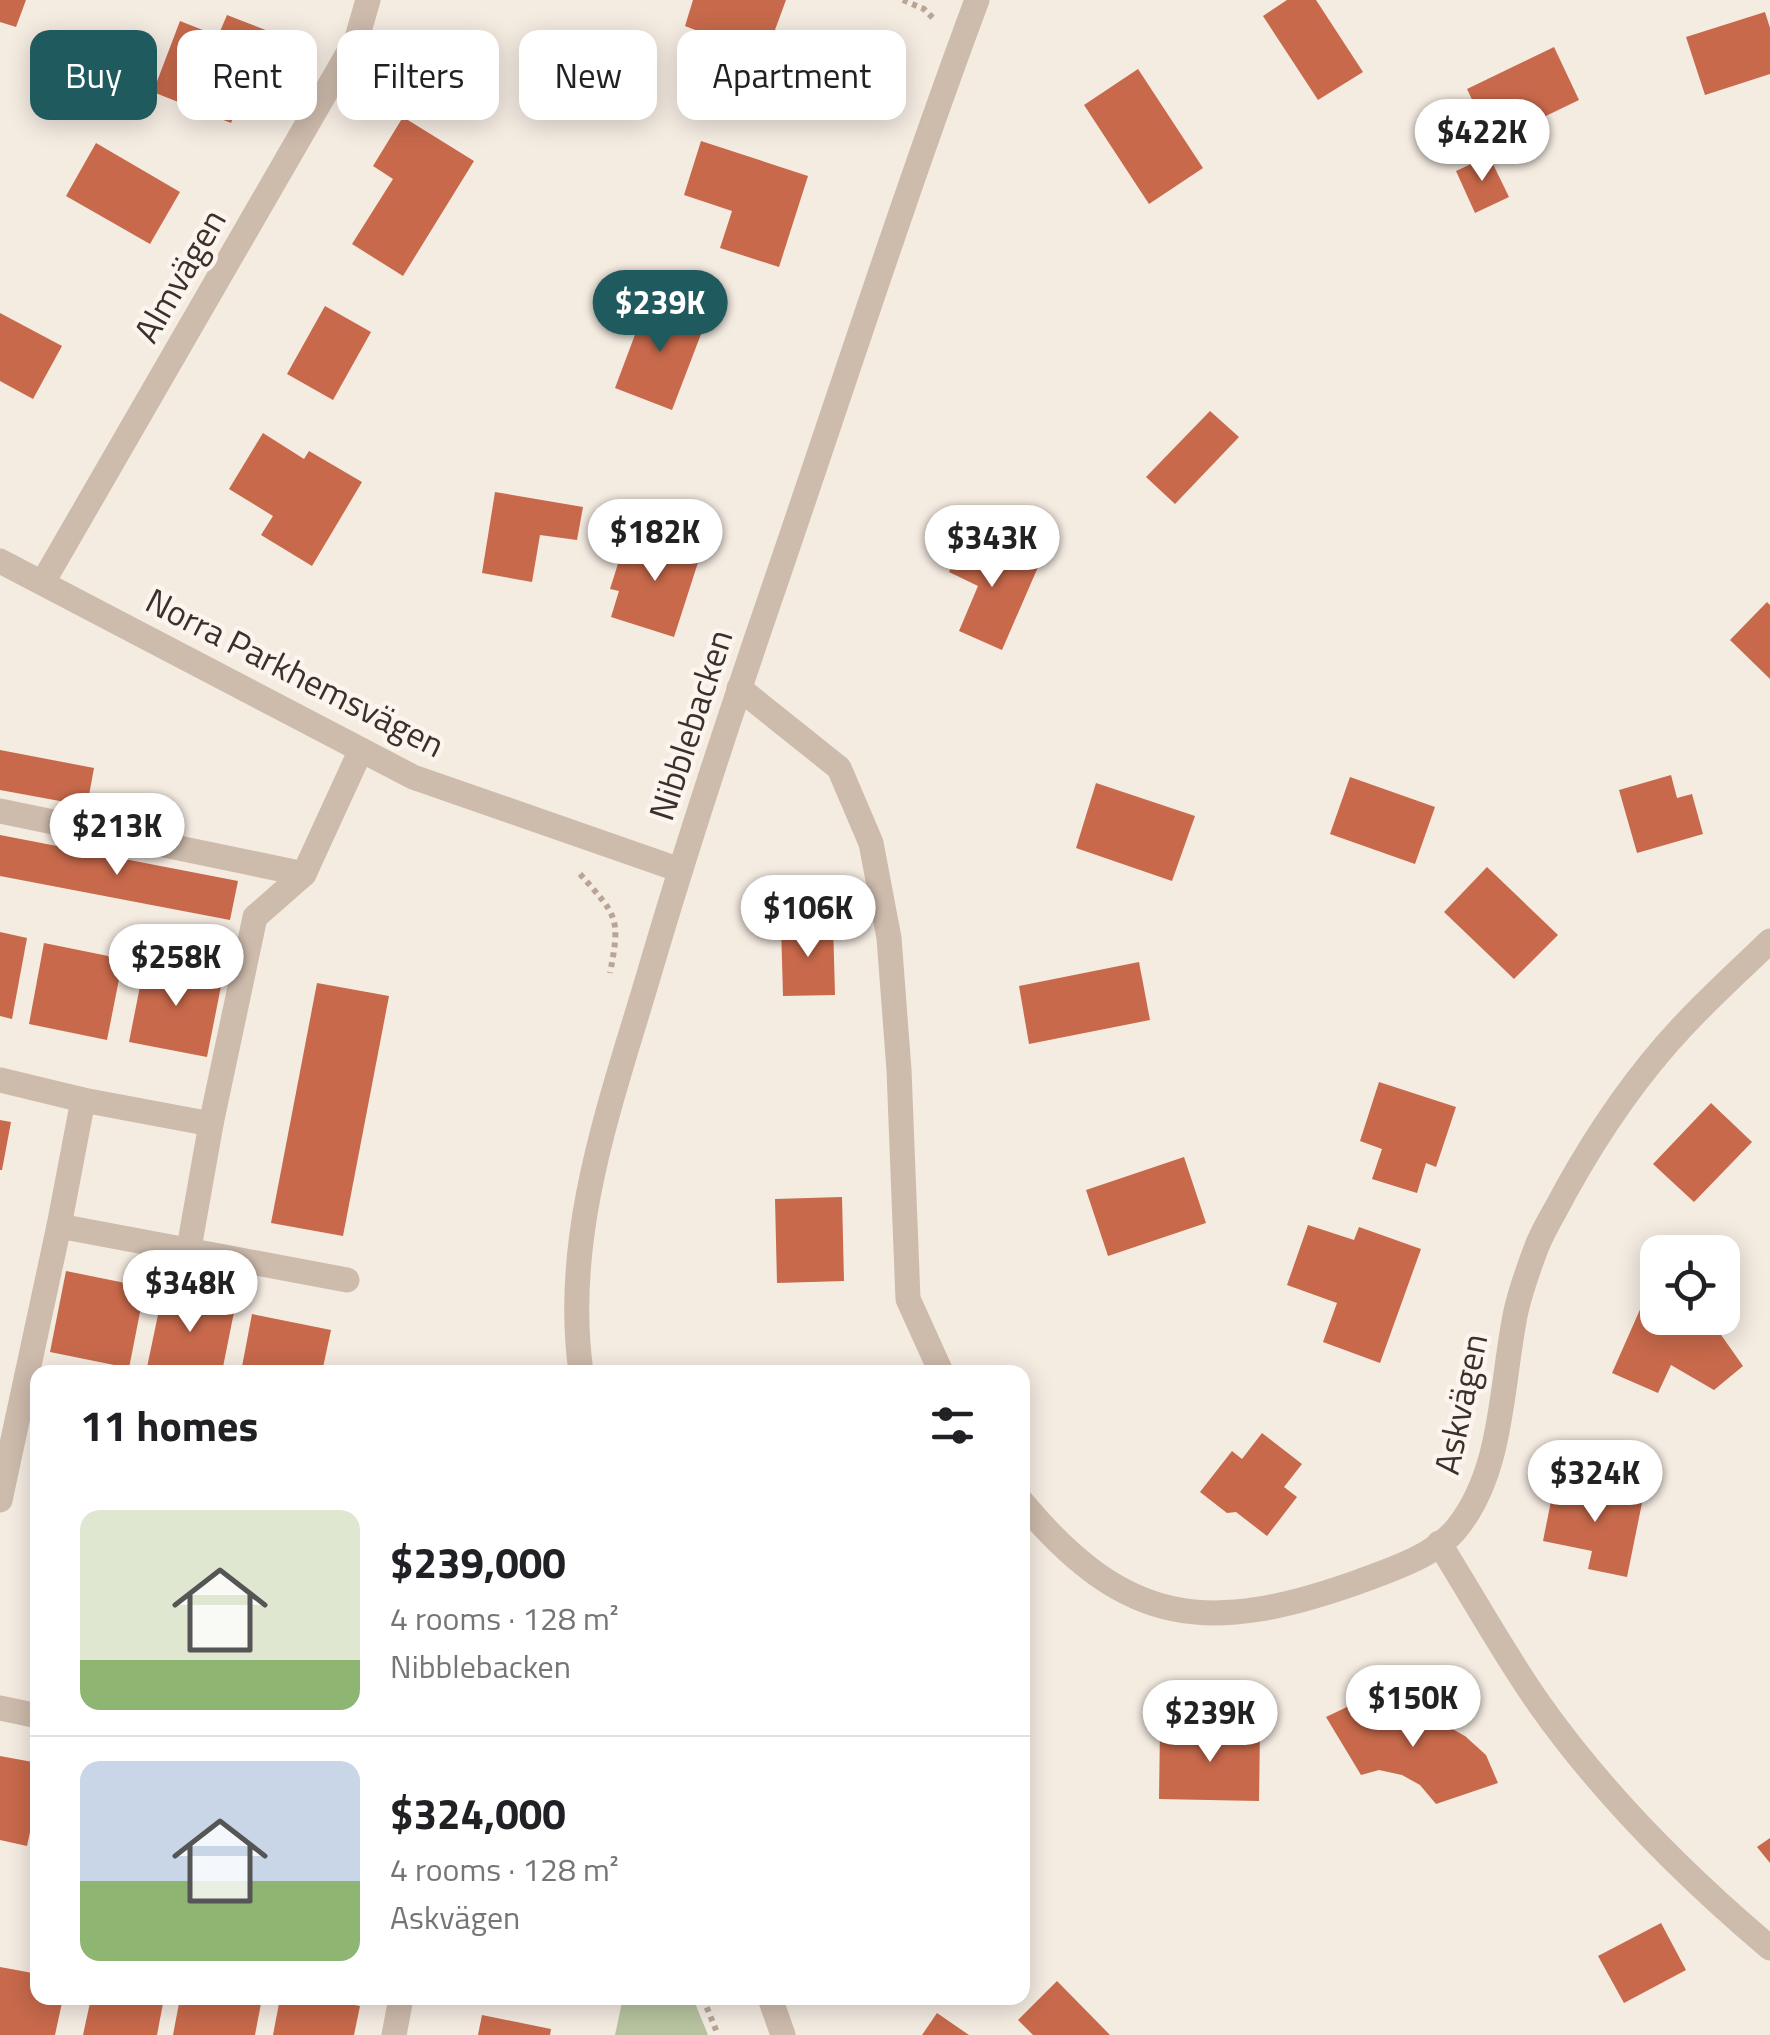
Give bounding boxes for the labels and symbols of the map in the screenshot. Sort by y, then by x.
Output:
pin: $422K [1412,99,1552,184]
street label: Almvägen [119,199,239,352]
pin: $239K [590,270,730,355]
pin: $182K [585,499,725,584]
pin: $343K [922,505,1062,590]
street label: Norra Parkhemsvägen [137,573,454,771]
street label: Nibblebacken [634,622,746,827]
pin: $213K [47,793,187,878]
pin: $106K [738,875,878,960]
pin: $258K [106,924,246,1009]
pin: $348K [120,1250,260,1335]
street label: Askvägen [1419,1329,1501,1479]
pin: $324K [1525,1440,1665,1525]
pin: $150K [1343,1665,1483,1750]
pin: $239K [1140,1680,1280,1765]

